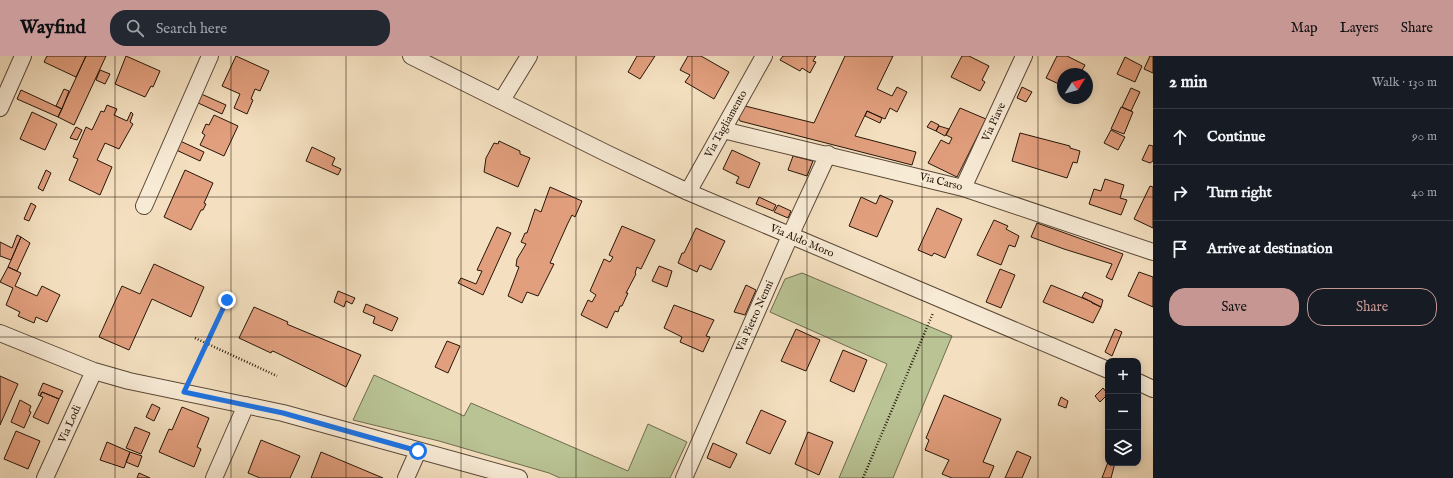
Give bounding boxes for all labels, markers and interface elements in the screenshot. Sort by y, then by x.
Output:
search box [110,10,390,46]
text: Wayfind [20,16,86,40]
icon: search [124,17,146,39]
text: Search here [156,19,227,38]
text: Map [1291,19,1318,37]
text: Layers [1340,19,1379,37]
text: Share [1401,19,1433,37]
north arrow [1057,68,1093,104]
text: 2 min [1169,72,1207,93]
text: Walk · 130 m [1372,74,1437,91]
street label: Via Tagliamento [701,88,750,161]
street label: Via Piave [979,100,1009,144]
icon: ahead [1169,126,1191,148]
text: Continue [1207,127,1265,146]
text: 90 m [1412,128,1437,145]
street label: Via Carso [917,170,964,194]
icon: right [1169,182,1191,204]
text: Turn right [1207,183,1272,202]
text: 40 m [1411,184,1437,201]
street label: Via Aldo Moro [767,221,836,261]
icon: arrive [1169,238,1191,260]
text: Arrive at destination [1207,239,1333,258]
street label: Via Pietro Nenni [733,278,777,355]
button: Save [1169,288,1299,326]
button: Share [1307,288,1437,326]
route end [218,291,236,309]
map controls [1105,358,1141,466]
button: + [1105,358,1141,394]
button: − [1105,394,1141,430]
street label: Via Lodi [55,403,85,446]
button: layers [1105,430,1141,466]
route start [409,442,427,460]

